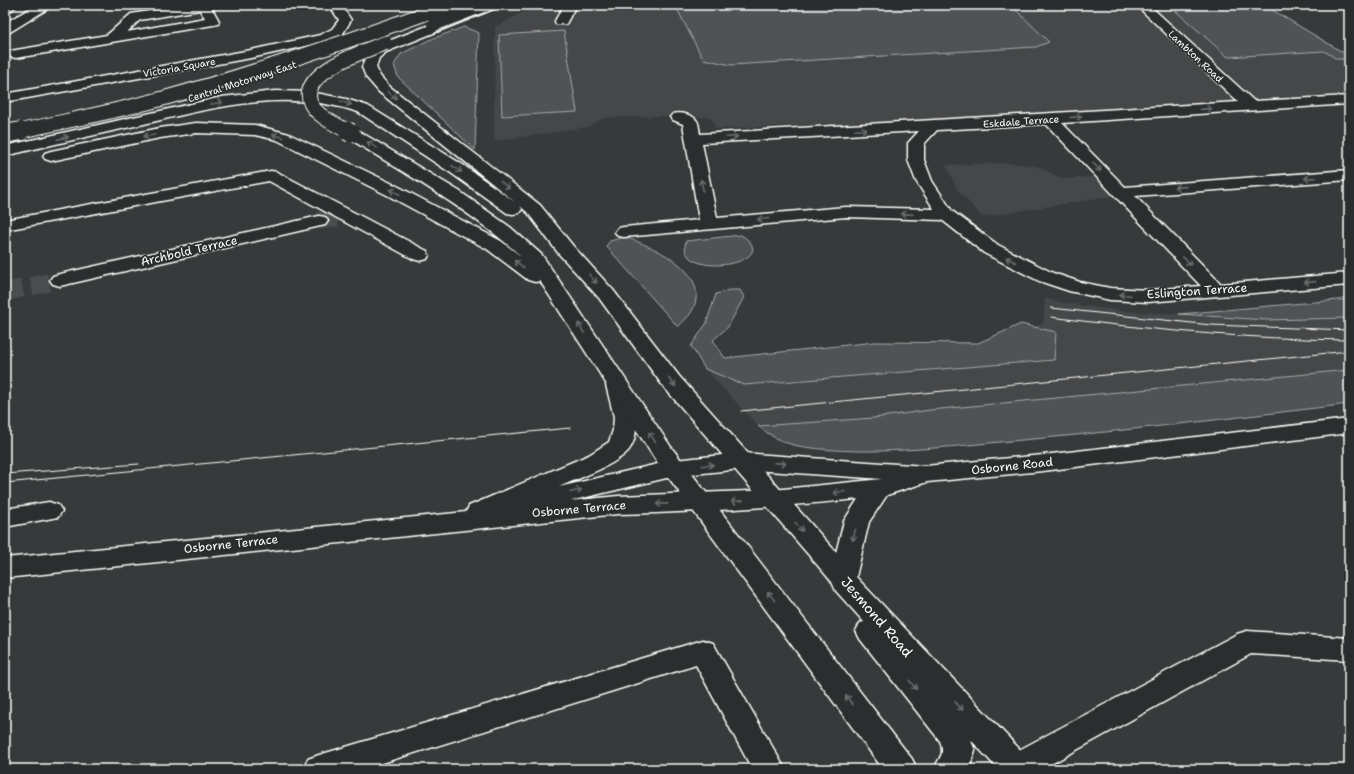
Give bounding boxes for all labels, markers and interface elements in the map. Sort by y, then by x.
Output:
street label: Lambton Road [1165,27,1226,86]
street label: Victoria Square [142,55,217,80]
street label: Central Motorway East [186,58,298,105]
one-way arrow [387,91,398,99]
one-way arrow [211,98,224,106]
one-way arrow [339,100,352,107]
one-way arrow [1199,106,1212,113]
street label: Eskdale Terrace [982,112,1060,131]
one-way arrow [1069,114,1082,121]
one-way arrow [854,126,867,134]
one-way arrow [143,132,156,140]
one-way arrow [271,132,284,139]
one-way arrow [725,133,738,141]
one-way arrow [57,134,70,141]
one-way arrow [366,141,378,149]
one-way arrow [1092,162,1102,172]
one-way arrow [452,165,463,173]
one-way arrow [1304,174,1317,181]
one-way arrow [697,179,705,192]
one-way arrow [499,180,510,189]
one-way arrow [1174,184,1187,191]
one-way arrow [389,188,401,195]
one-way arrow [901,210,914,218]
one-way arrow [757,215,770,223]
street label: Archbold Terrace [139,232,239,270]
one-way arrow [1006,255,1018,263]
one-way arrow [1182,255,1191,265]
one-way arrow [513,260,524,268]
one-way arrow [588,274,597,284]
street label: Eslington Terrace [1146,279,1248,302]
one-way arrow [1304,279,1317,286]
one-way arrow [1119,291,1132,299]
one-way arrow [576,322,584,334]
one-way arrow [667,376,676,387]
one-way arrow [648,431,656,442]
street label: Osborne Road [970,454,1054,478]
one-way arrow [773,460,786,467]
one-way arrow [701,461,714,468]
one-way arrow [569,486,582,494]
one-way arrow [833,488,846,496]
street label: Osborne Terrace [531,497,627,521]
one-way arrow [731,497,744,504]
one-way arrow [656,500,669,508]
one-way arrow [795,522,804,533]
one-way arrow [849,528,857,541]
street label: Osborne Terrace [183,531,279,557]
street label: Jesmond Road [837,573,917,661]
one-way arrow [766,591,775,602]
one-way arrow [909,680,918,691]
one-way arrow [844,695,853,706]
one-way arrow [954,701,963,711]

